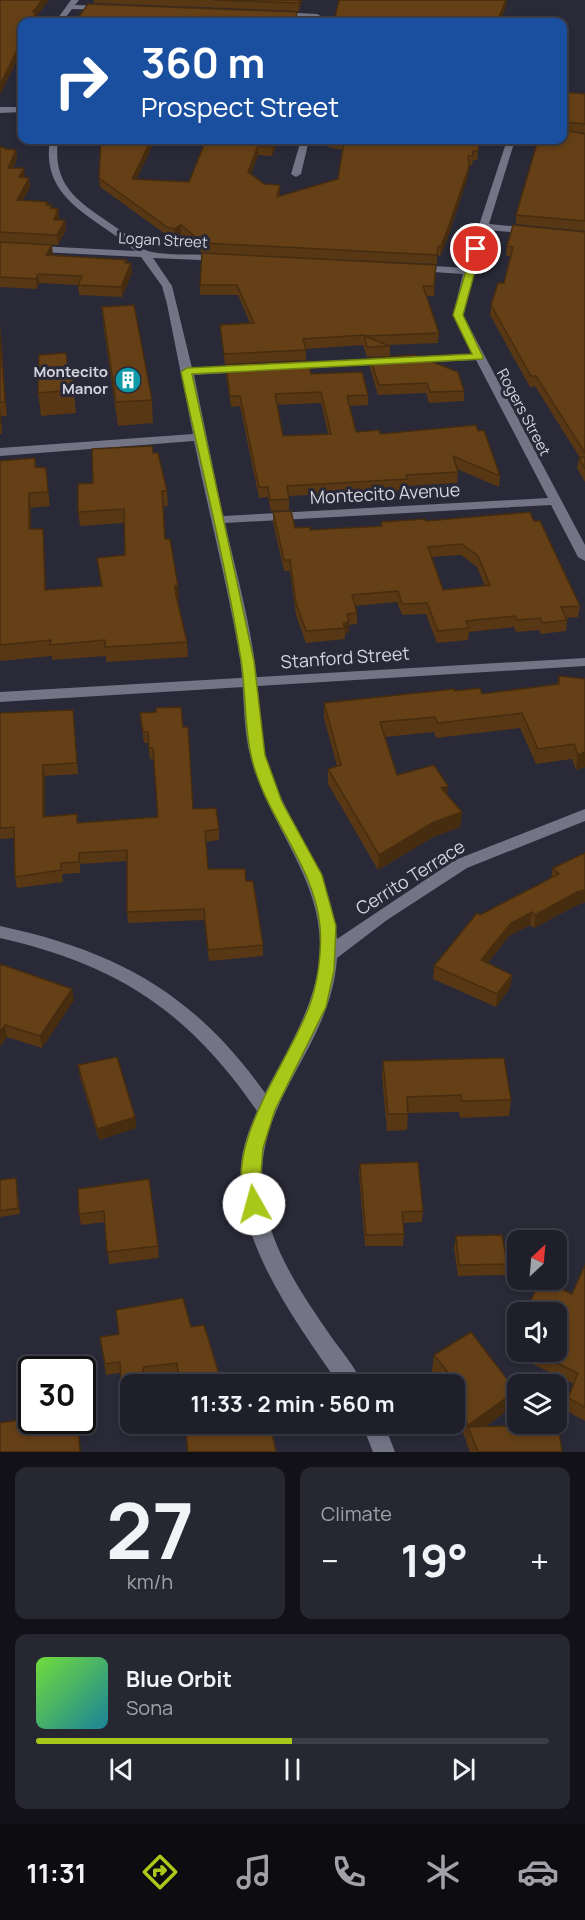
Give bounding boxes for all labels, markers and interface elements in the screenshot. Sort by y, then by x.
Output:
text: 360 m [141,33,265,91]
icon: right [42,42,120,120]
text: Prospect Street [141,88,339,125]
pin [450,223,501,274]
street label: Logan Street [118,227,208,253]
icon: arrive [459,232,492,265]
place label: Montecito Manor [33,361,108,399]
building icon: Montecito Manor [113,365,143,395]
street label: Rogers Street [492,365,556,459]
street label: Montecito Avenue [309,477,461,509]
street label: Stanford Street [280,641,410,673]
street label: Cerrito Terrace [351,834,469,920]
position arrow [222,1172,286,1236]
north arrow [507,1230,567,1290]
map controls [507,1230,567,1434]
button: sound [507,1302,567,1362]
speed limit sign: 30 [18,1356,96,1434]
button: layers [507,1374,567,1434]
text: 11:33 · 2 min · 560 m [190,1389,395,1419]
text: 27 [106,1476,194,1582]
text: Climate [321,1500,392,1527]
text: 19° [400,1529,468,1591]
text: − [321,1538,339,1583]
text: + [530,1538,549,1583]
text: km/h [127,1568,173,1595]
text: Blue Orbit [126,1664,232,1694]
text: Sona [126,1694,173,1721]
icon: previous [105,1753,138,1786]
icon: pause [276,1753,309,1786]
icon: next [447,1753,480,1786]
icon: directions [139,1851,181,1893]
icon: music [233,1851,275,1893]
icon: phone [328,1851,370,1893]
icon: climate [422,1851,464,1893]
icon: car [517,1851,559,1893]
text: 11:31 [26,1854,87,1891]

